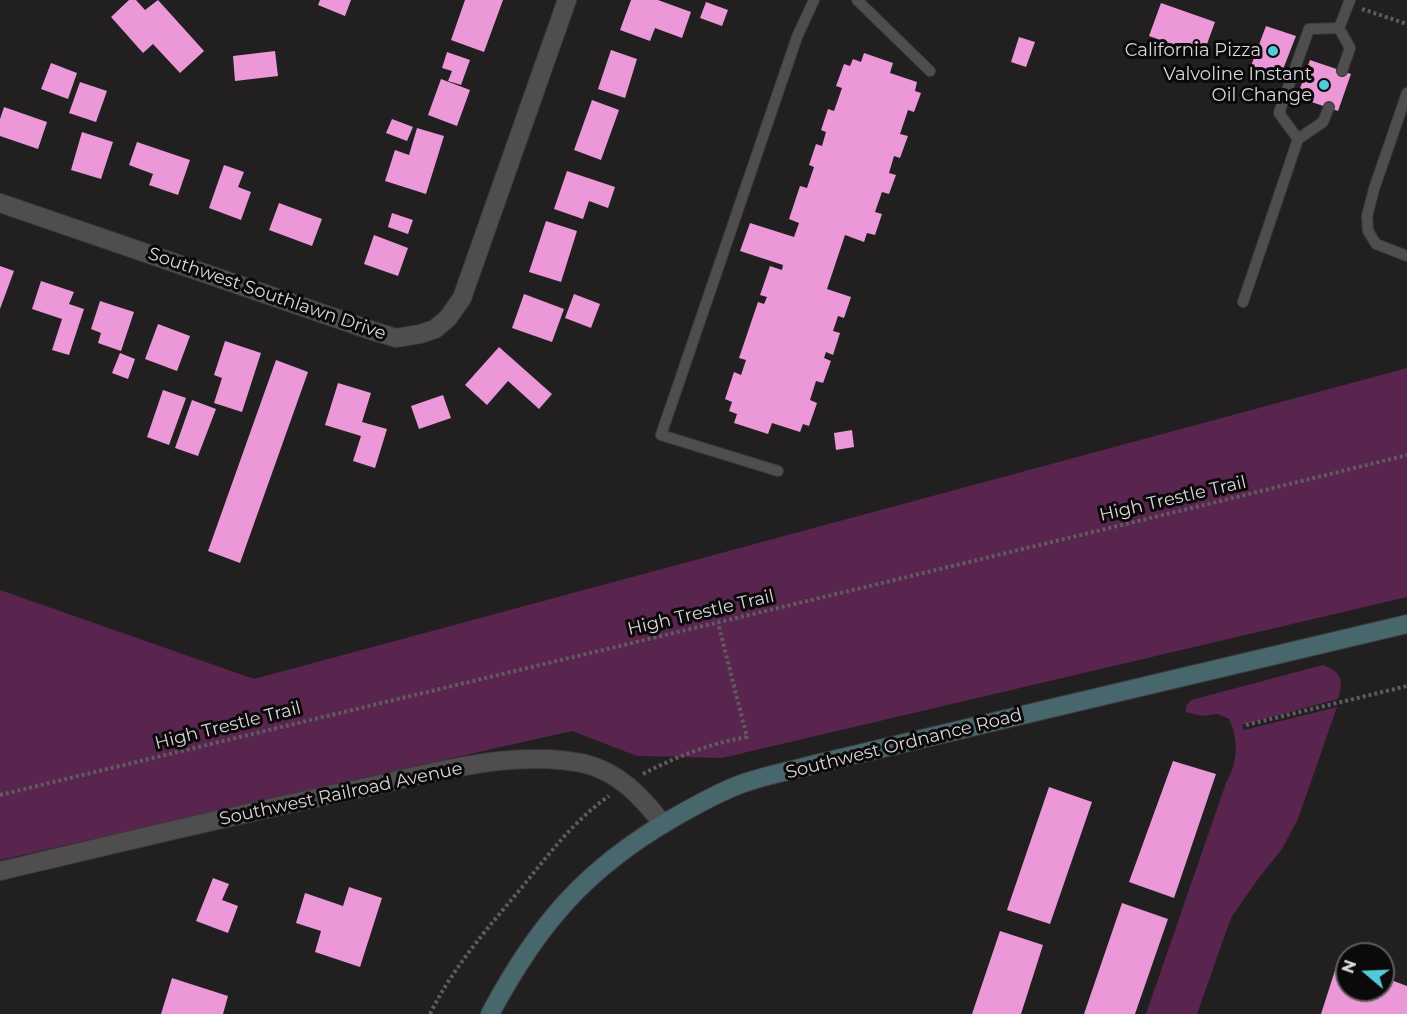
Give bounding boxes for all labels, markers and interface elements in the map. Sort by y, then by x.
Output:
place label: California Pizza [1125,40,1261,62]
marker: California Pizza [1266,44,1280,58]
place label: Valvoline Instant Oil Change [1163,64,1312,106]
marker: Valvoline Instant Oil Change [1317,78,1331,92]
street label: Southwest Southlawn Drive [145,243,389,345]
street label: High Trestle Trail [1097,472,1249,526]
street label: High Trestle Trail [625,586,777,640]
street label: High Trestle Trail [153,697,303,755]
street label: Southwest Ordnance Road [784,704,1024,784]
street label: Southwest Railroad Avenue [218,758,464,830]
north arrow [1335,942,1395,1002]
text: N [1338,957,1360,976]

